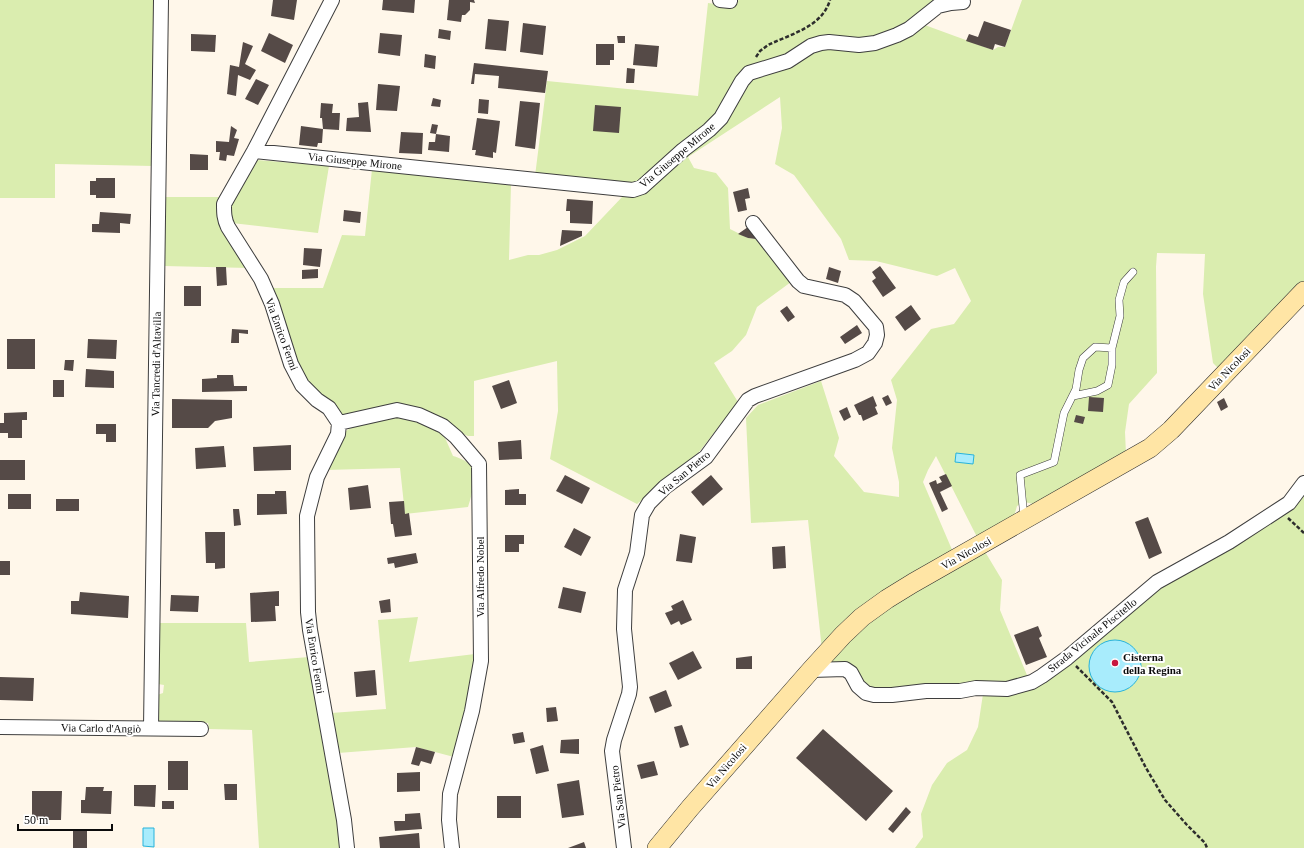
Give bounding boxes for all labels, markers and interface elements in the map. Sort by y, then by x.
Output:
street label: Via Giuseppe Mirone [637,120,717,190]
street label: Via Giuseppe Mirone [307,150,403,172]
street label: Via Enrico Fermi [263,296,301,372]
street label: Via Tancredi d'Altavilla [149,311,163,417]
street label: Via Nicolosi [1205,345,1253,393]
street label: Via San Pietro [656,448,713,498]
street label: Via Nicolosi [939,534,993,572]
street label: Via Alfredo Nobel [474,536,486,618]
street label: Strada Vicinale Piscitello [1045,595,1139,675]
street label: Via Enrico Fermi [303,617,327,695]
place label: Cisterna della Regina [1123,651,1182,676]
marker: Cisterna della Regina [1110,658,1120,668]
street label: Via Carlo d'Angiò [61,721,142,735]
street label: Via Nicolosi [703,741,749,791]
street label: Via San Pietro [608,764,628,829]
scale bar [18,806,112,832]
text: 50 m [24,813,49,827]

